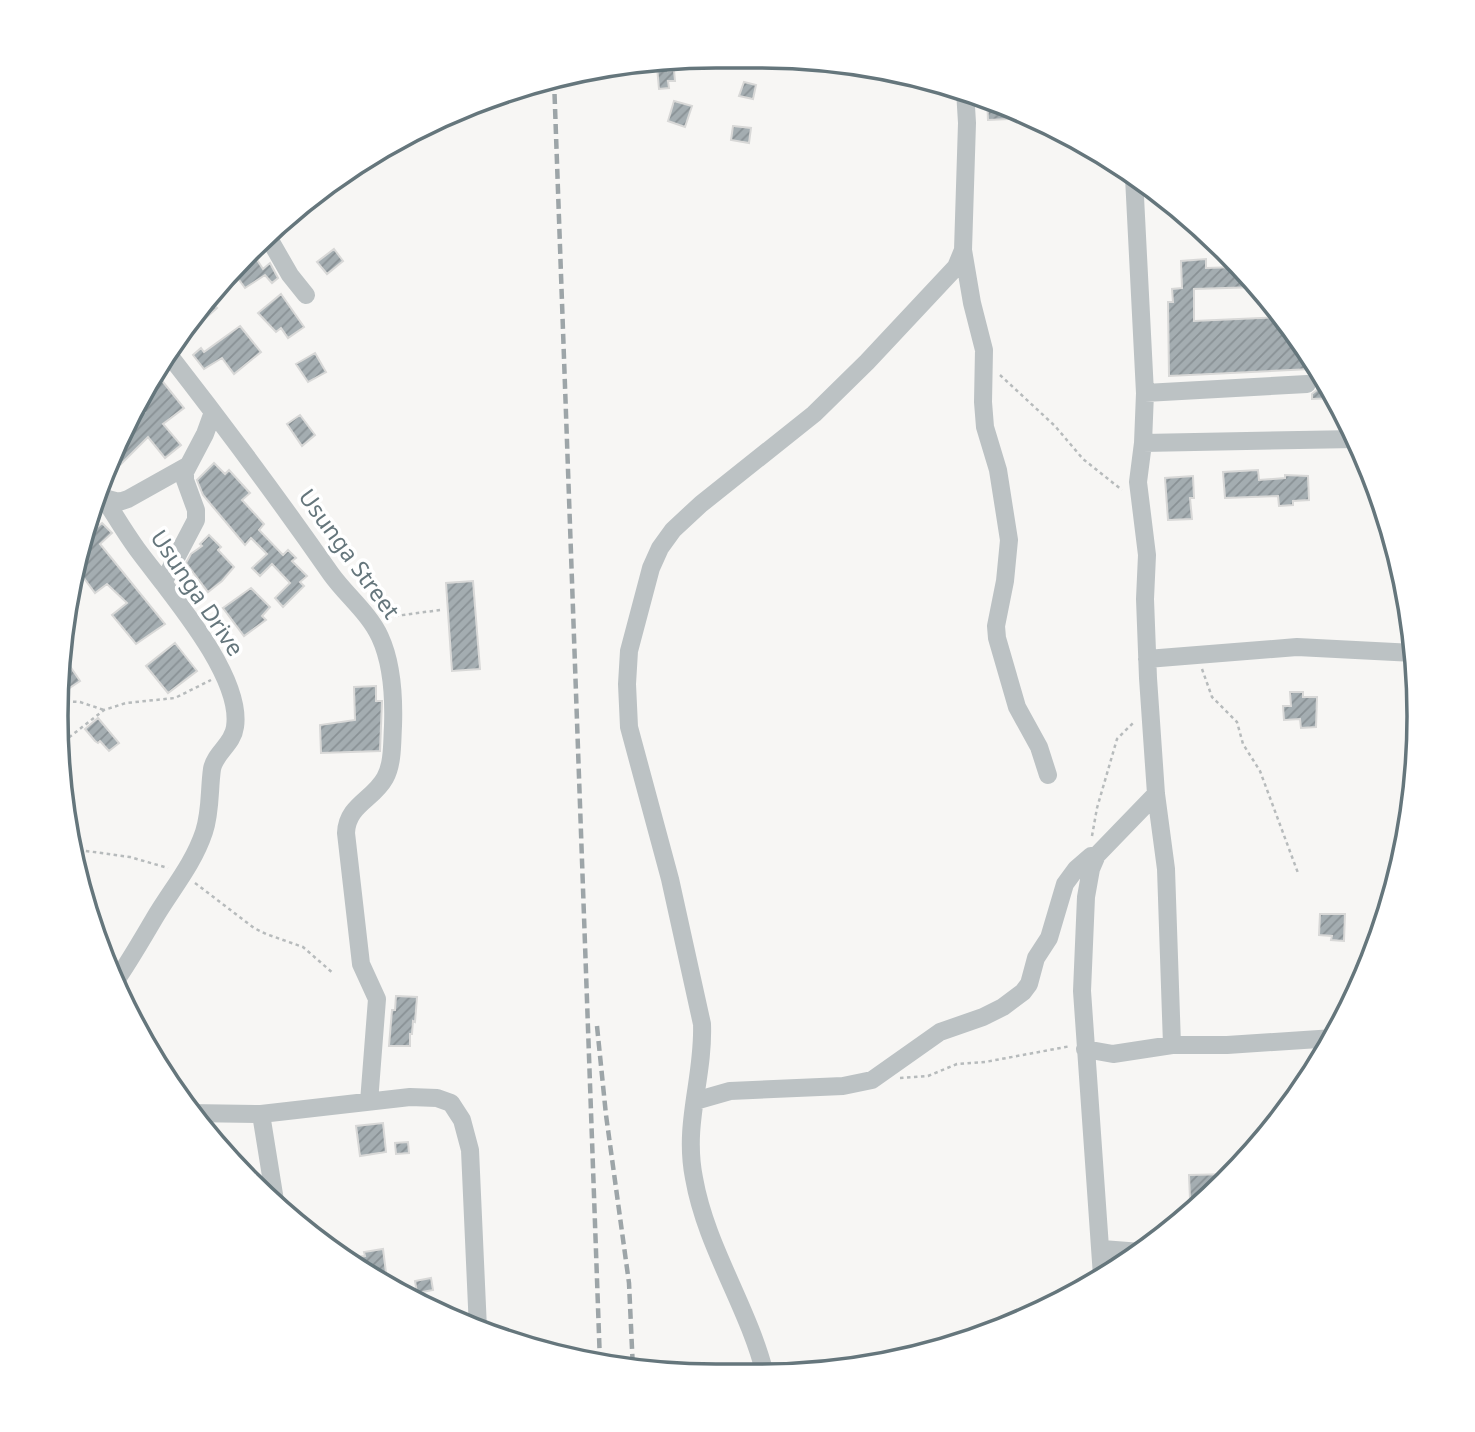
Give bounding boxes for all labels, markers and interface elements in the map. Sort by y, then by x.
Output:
street label: Usunga Street [292,482,408,625]
street label: Usunga Drive [144,523,252,662]

